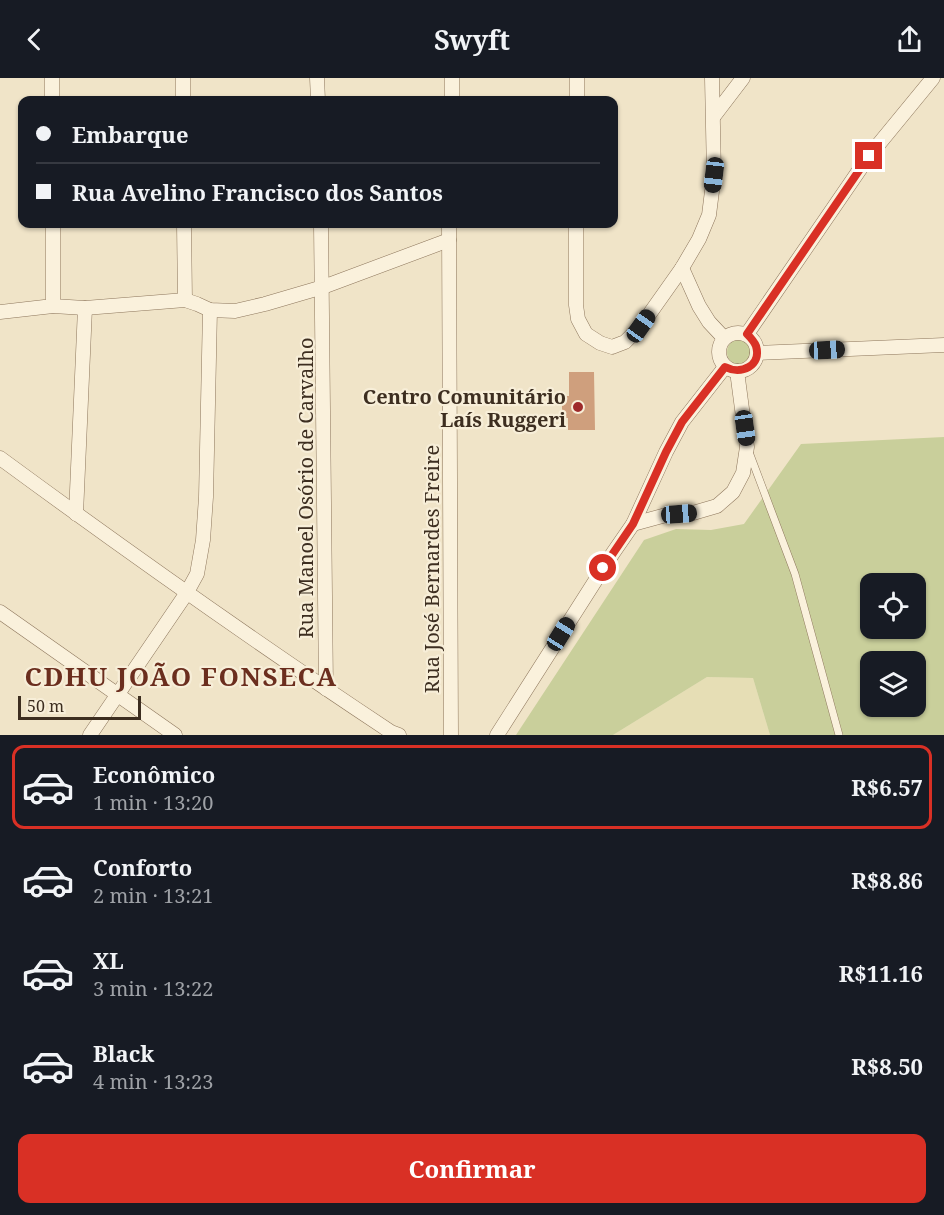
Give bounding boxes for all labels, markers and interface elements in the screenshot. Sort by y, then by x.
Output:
text: Swyft [434,21,510,58]
icon: back [18,23,51,56]
icon: share [893,23,926,56]
text: Embarque [72,119,189,149]
route end [855,142,882,169]
car [703,156,725,194]
text: Rua Avelino Francisco dos Santos [72,177,443,207]
car [623,306,659,346]
street label: Rua Manoel Osório de Carvalho [292,337,319,639]
car [809,340,845,360]
place label: Centro Comunitário Laís Ruggeri [363,383,566,433]
marker: Centro Comunitário Laís Ruggeri [571,400,585,414]
car [734,409,756,447]
street label: Rua José Bernardes Freire [418,445,445,693]
car [660,504,698,524]
route start [589,554,616,581]
map controls [860,573,926,717]
button: locate [860,573,926,639]
car [544,614,578,654]
button: layers [860,651,926,717]
district label: CDHU JOÃO FONSECA [25,658,337,694]
scale bar [18,693,141,720]
text: 50 m [27,695,64,717]
text: Econômico [93,759,215,789]
icon: car [21,760,75,814]
text: R$6.57 [851,772,923,802]
text: 1 min · 13:20 [93,789,213,816]
text: Conforto [93,852,192,882]
icon: car [21,853,75,907]
text: R$8.86 [851,865,923,895]
text: 2 min · 13:21 [93,882,213,909]
text: XL [93,945,124,975]
icon: car [21,946,75,1000]
text: R$11.16 [839,958,923,988]
text: 3 min · 13:22 [93,975,213,1002]
text: Black [93,1038,154,1068]
icon: car [21,1039,75,1093]
text: R$8.50 [851,1051,923,1081]
text: 4 min · 13:23 [93,1068,213,1095]
button: Confirmar [18,1134,926,1203]

